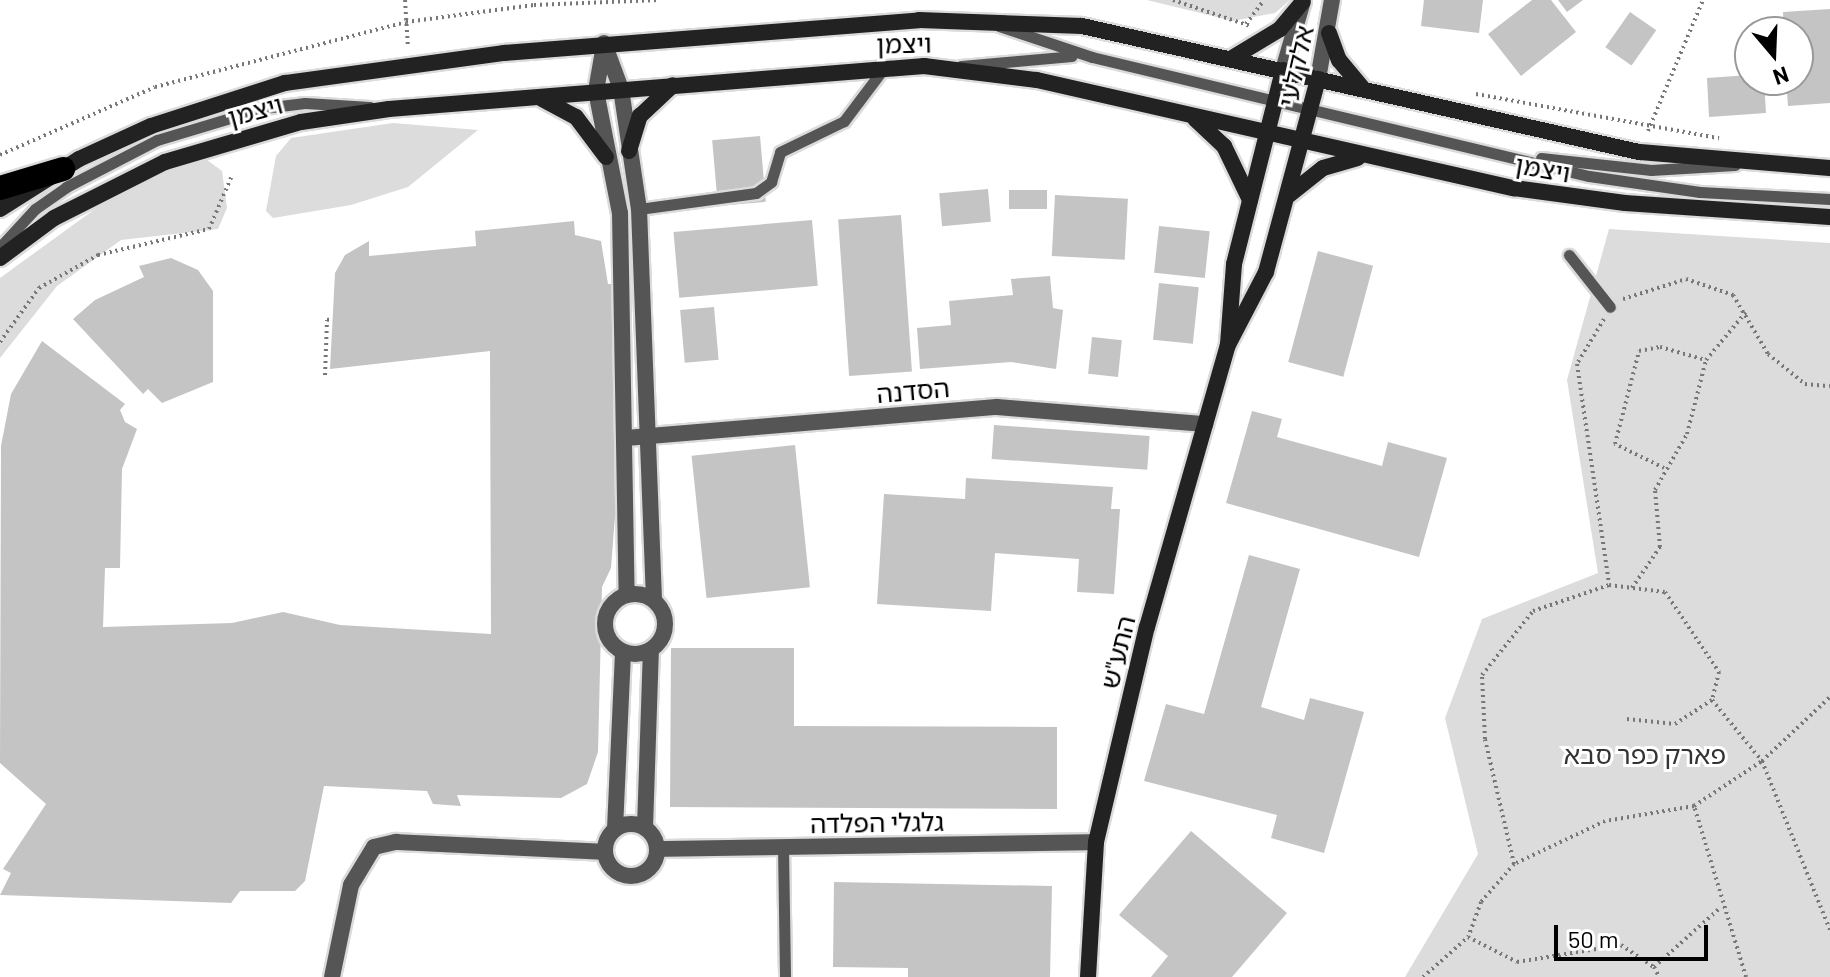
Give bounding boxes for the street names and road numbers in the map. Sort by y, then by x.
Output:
street label: אלקלעי [1270,22,1320,110]
street label: ויצמן [876,27,932,59]
street label: ויצמן [224,88,286,132]
street label: ויצמן [1513,148,1573,188]
street label: הסדנה [875,371,951,409]
street label: התע"ש [1093,612,1141,692]
street label: גלגלי הפלדה [810,805,944,839]

